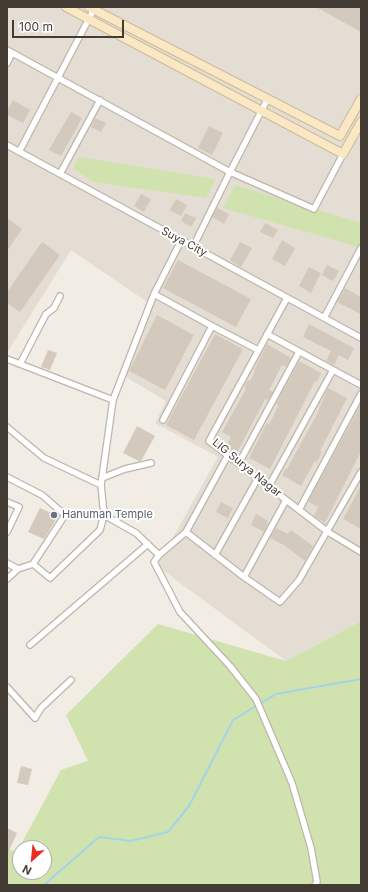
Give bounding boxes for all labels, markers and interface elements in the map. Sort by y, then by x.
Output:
scale bar [14,12,126,38]
text: 100 m [19,19,53,34]
street label: Suya City [159,225,209,259]
street label: LIG Surya Nagar [210,436,284,500]
place label: Hanuman Temple [62,508,153,522]
marker: Hanuman Temple [49,510,59,520]
north arrow [12,840,52,880]
text: N [20,862,34,878]

